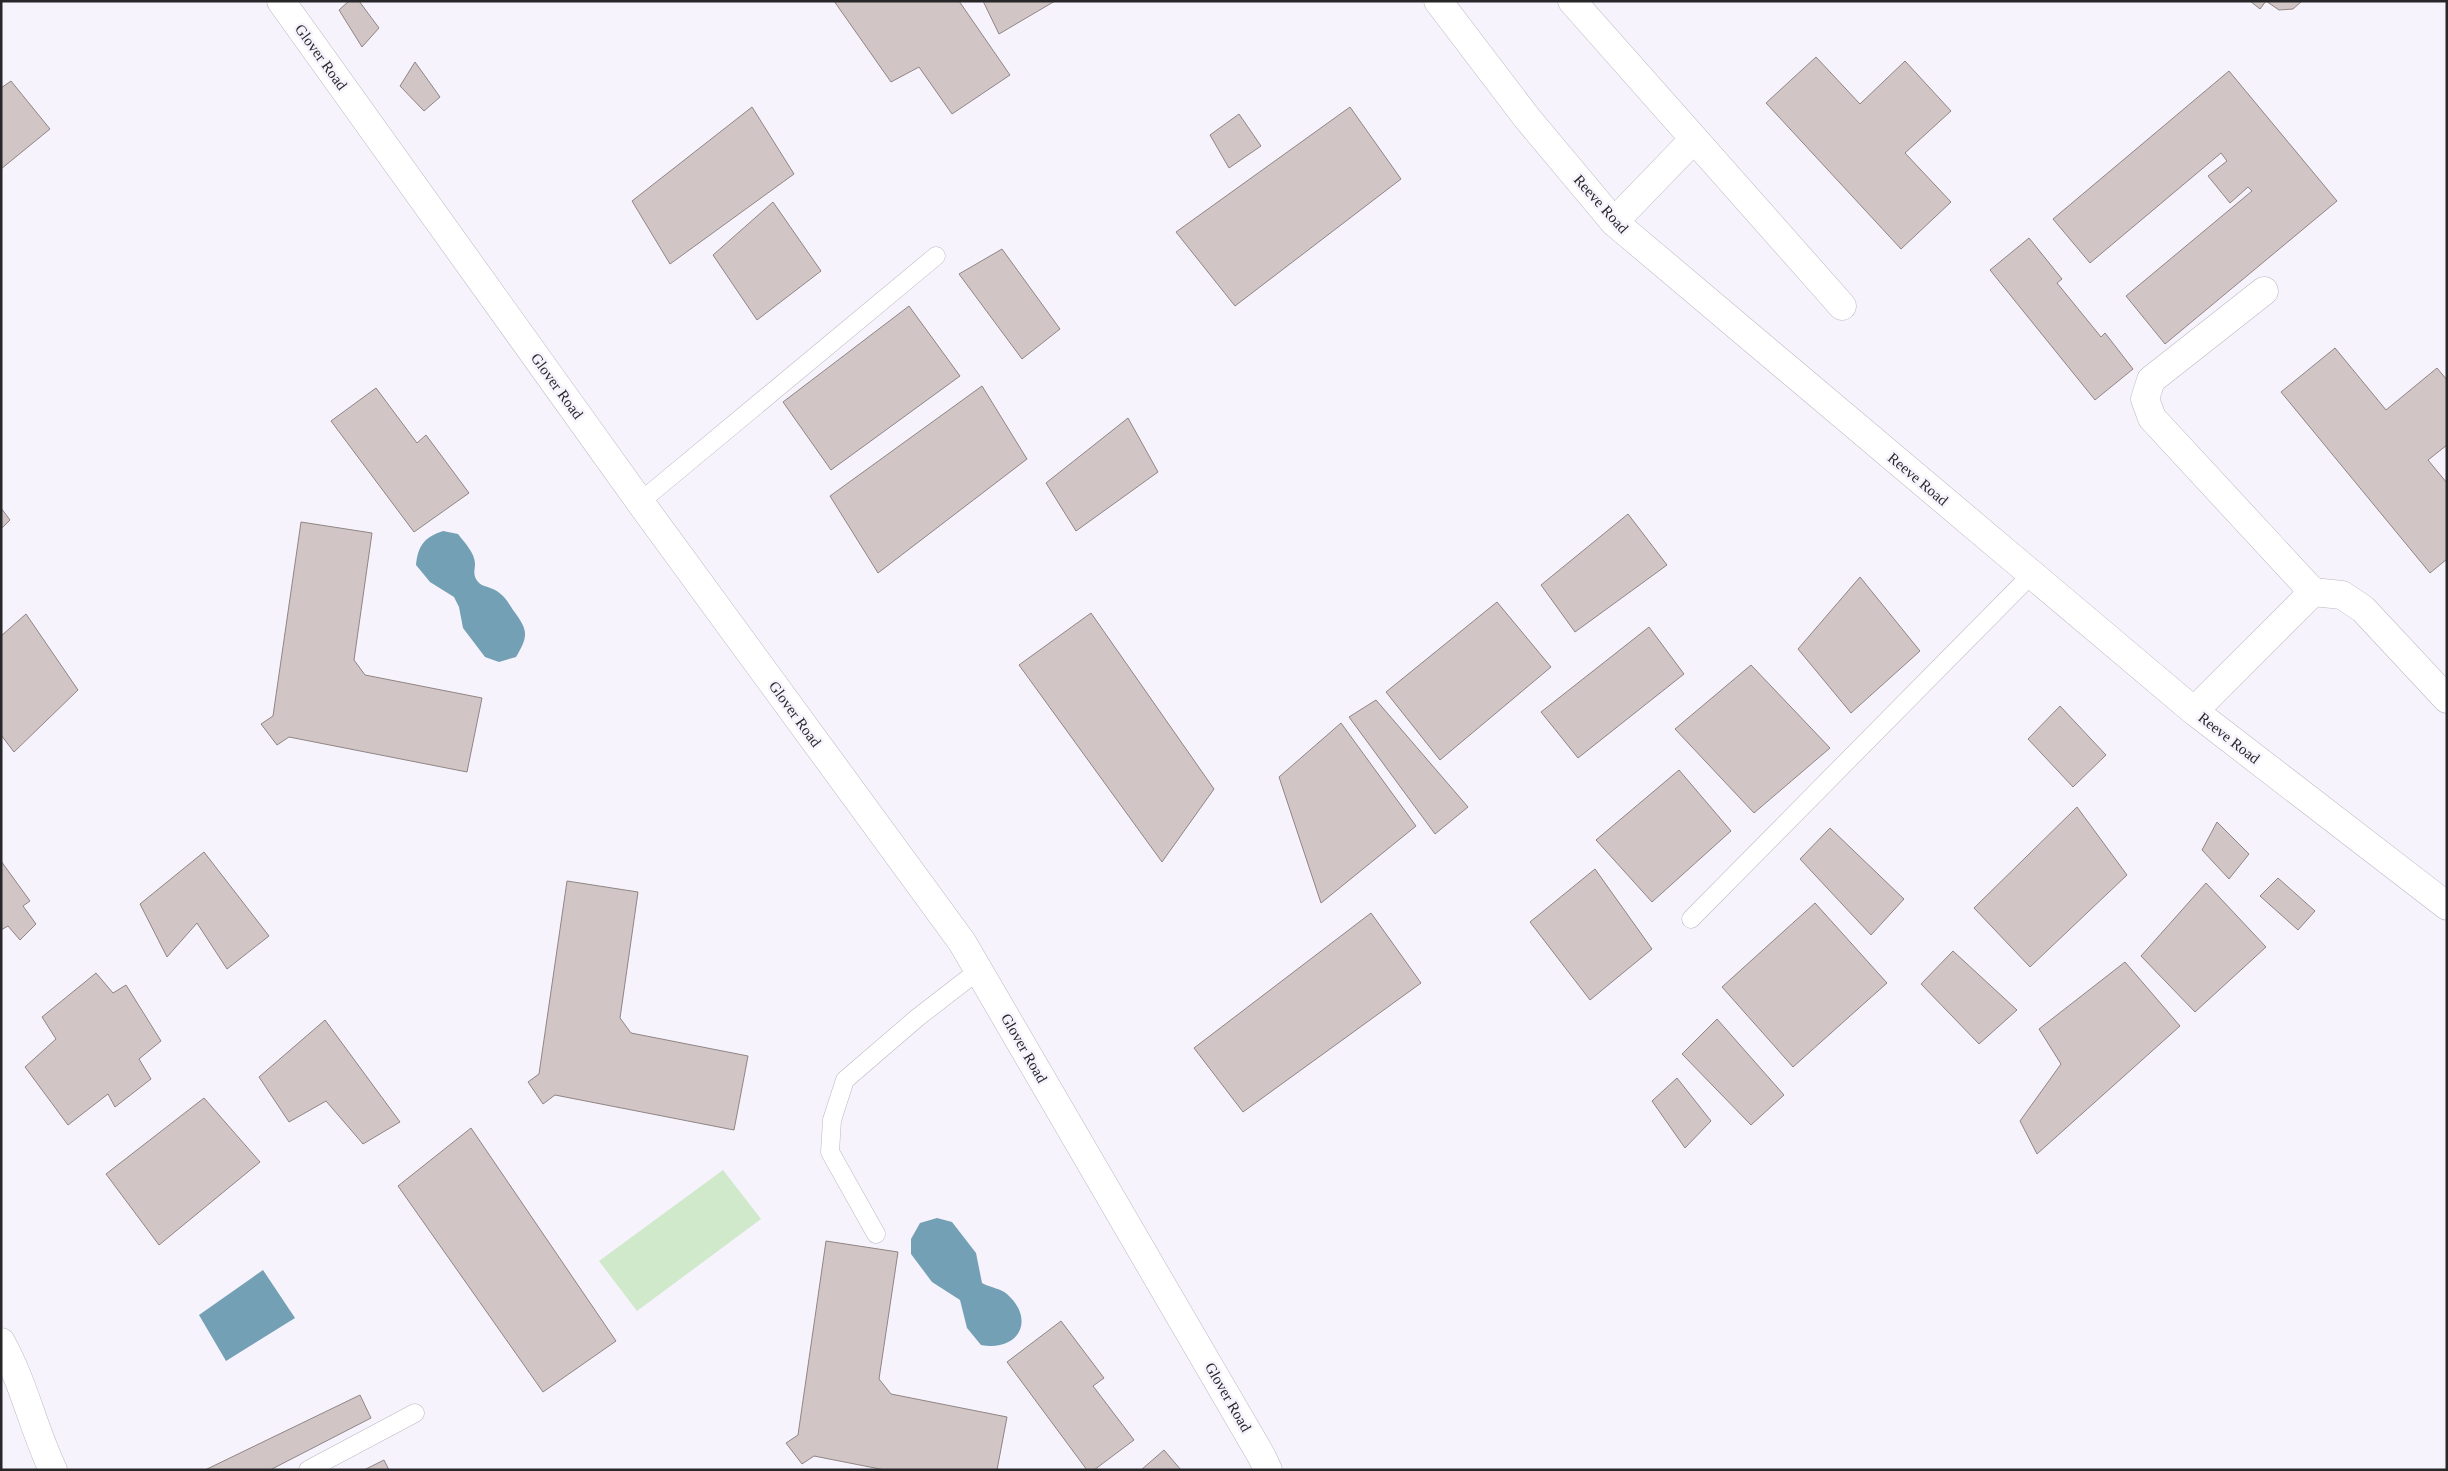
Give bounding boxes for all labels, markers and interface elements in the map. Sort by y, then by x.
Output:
street label: Glover Road [292,21,350,93]
street label: Reeve Road [1571,172,1632,237]
street label: Glover Road [528,350,586,422]
street label: Reeve Road [1885,449,1951,509]
street label: Glover Road [766,678,824,750]
street label: Reeve Road [2195,709,2263,767]
street label: Glover Road [998,1011,1050,1086]
street label: Glover Road [1202,1360,1254,1435]

